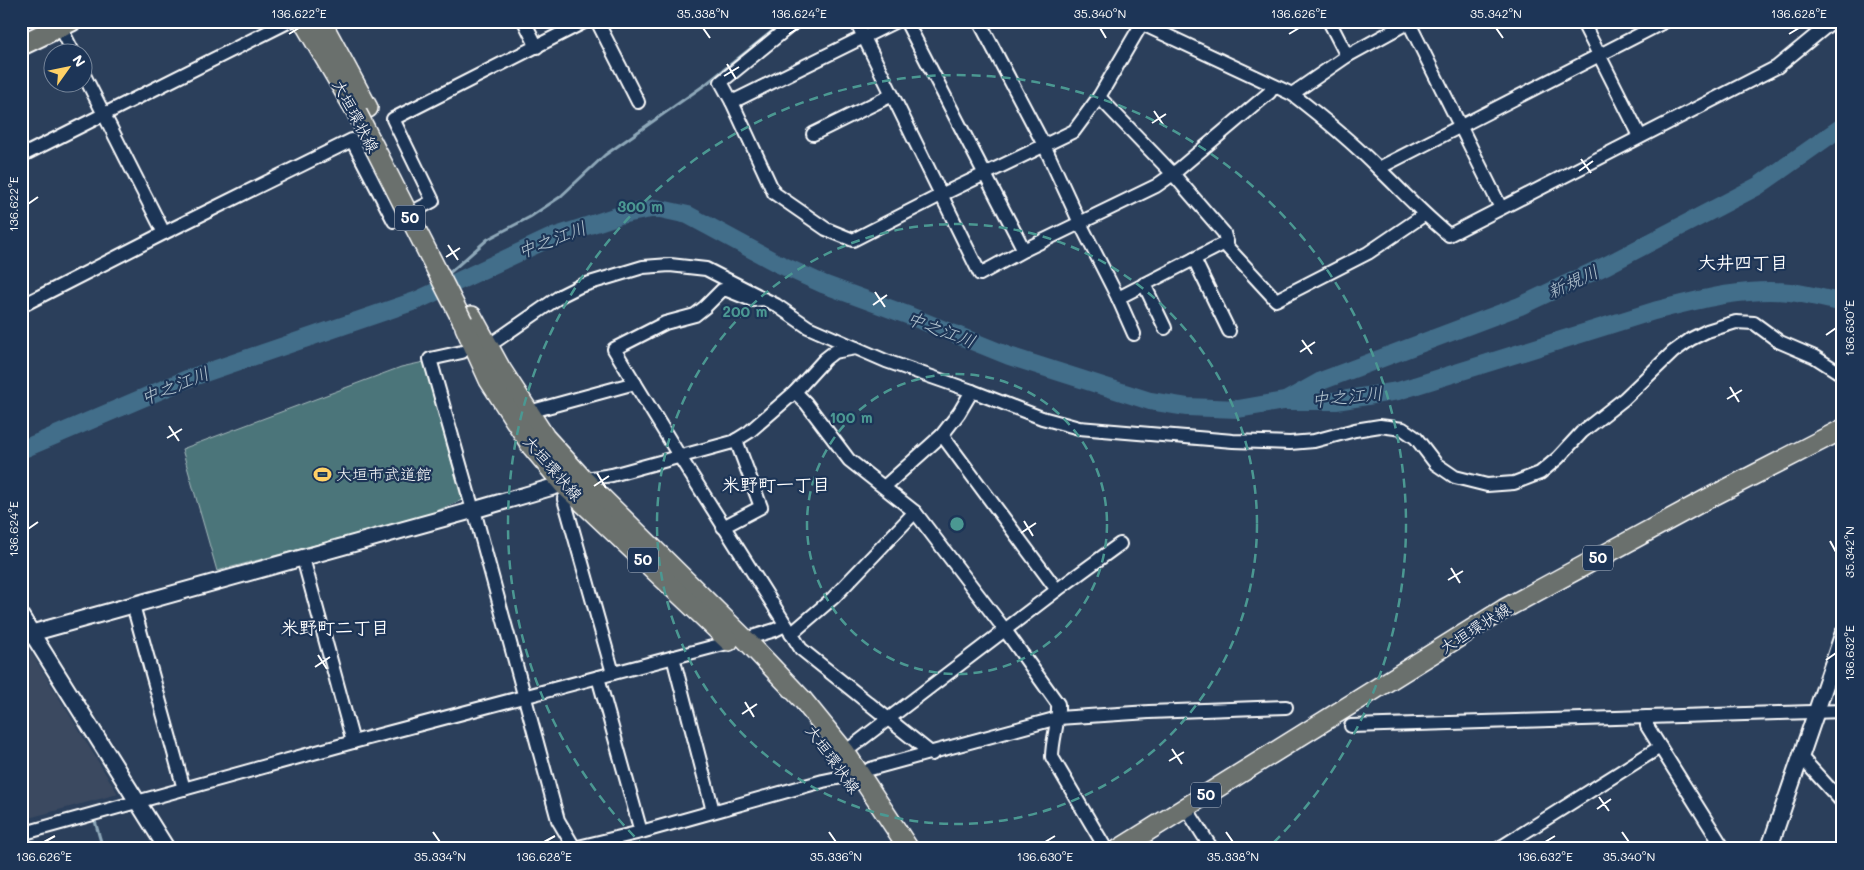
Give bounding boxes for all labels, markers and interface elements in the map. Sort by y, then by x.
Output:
text: 136.622°E [271,5,327,21]
text: 35.338°N [677,5,729,21]
text: 136.624°E [771,5,827,21]
text: 35.340°N [1074,5,1126,21]
text: 136.626°E [1271,5,1327,21]
text: 35.342°N [1470,5,1522,21]
text: 136.628°E [1771,5,1827,21]
north arrow [42,42,92,92]
text: N [68,51,90,70]
street label: 大垣環状線 [328,76,384,156]
text: 136.622°E [5,176,21,232]
text: 300 m [617,196,663,216]
road number: 50 [395,206,425,230]
water label: 中之江川 [514,215,590,263]
district label: 大井四丁目 [1698,250,1788,274]
water label: 新規川 [1543,259,1602,303]
text: 136.630°E [1841,300,1857,356]
text: 200 m [723,301,768,321]
water label: 中之江川 [903,305,979,353]
water label: 中之江川 [137,360,212,410]
water label: 中之江川 [1310,380,1384,412]
text: 100 m [829,407,873,427]
street label: 大垣環状線 [519,431,588,505]
place label: 大垣市武道館 [336,463,432,484]
sports icon: 大垣市武道館 [312,464,332,484]
district label: 米野町一丁目 [722,472,830,496]
text: 136.624°E [5,501,21,557]
centre of rings [948,515,966,533]
text: 35.342°N [1841,526,1857,578]
road number: 50 [1583,546,1613,570]
road number: 50 [628,548,658,572]
street label: 大垣環状線 [1435,597,1514,658]
district label: 米野町二丁目 [281,615,389,639]
text: 136.632°E [1841,625,1857,681]
street label: 大垣環状線 [801,720,865,797]
road number: 50 [1191,782,1221,808]
text: 136.626°E [16,848,72,864]
text: 35.334°N [414,848,466,864]
text: 136.628°E [516,848,572,864]
text: 35.336°N [810,848,862,864]
text: 136.630°E [1017,848,1073,864]
text: 35.338°N [1207,848,1259,864]
text: 136.632°E [1517,848,1573,864]
text: 35.340°N [1603,848,1655,864]

